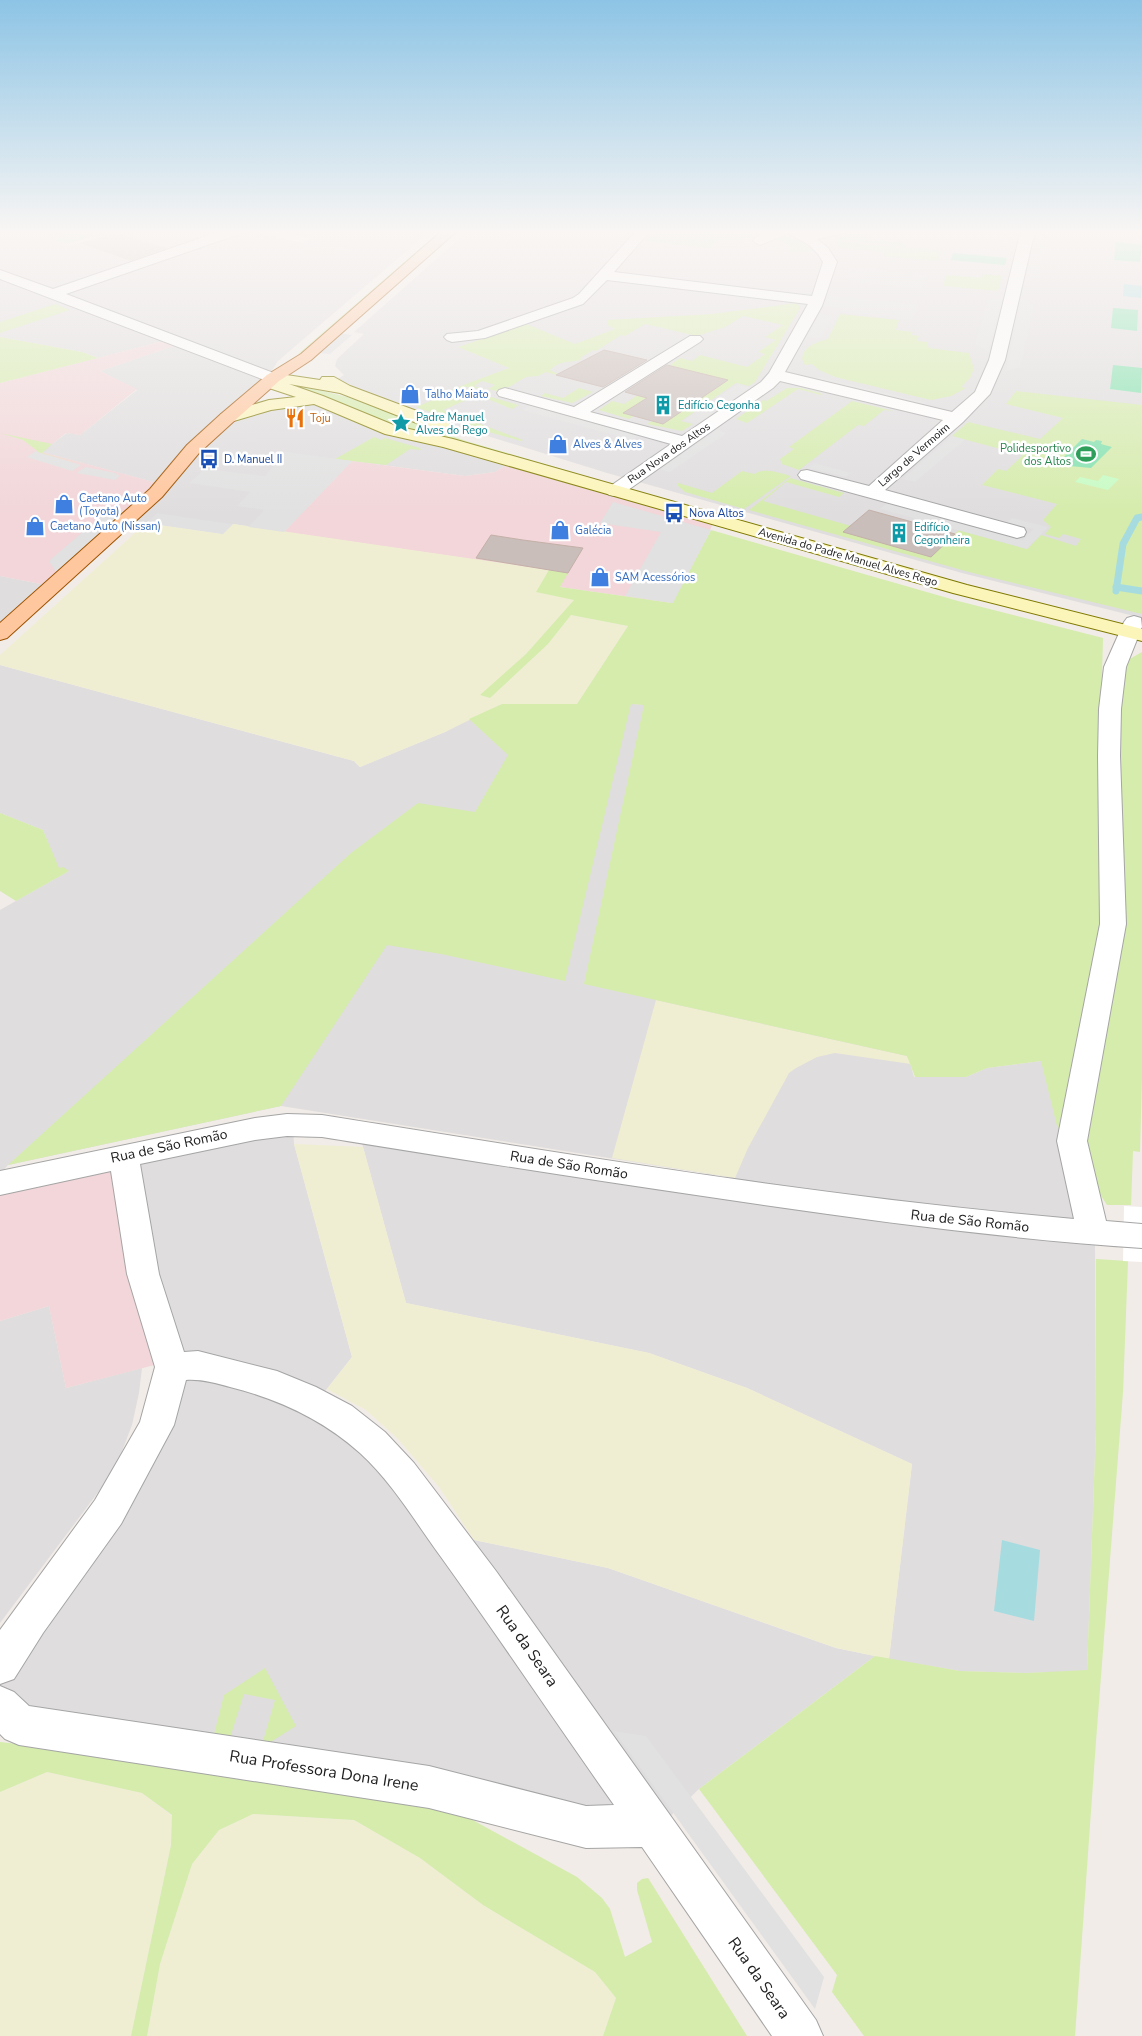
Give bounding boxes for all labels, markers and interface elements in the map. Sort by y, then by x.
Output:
shop icon: Talho Maiato [399,383,421,405]
place label: Talho Maiato [425,387,489,402]
building icon: Edifício Cegonha [652,394,674,416]
place label: Edifício Cegonha [678,398,760,413]
restaurant icon: Toju [284,407,306,429]
place label: Padre Manuel Alves do Rego [416,410,488,438]
place label: Toju [310,411,331,426]
place icon: Padre Manuel Alves do Rego [390,412,412,434]
street label: Rua Nova dos Altos [625,419,713,487]
street label: Largo de Vermoim [875,420,953,490]
shop icon: Alves & Alves [547,433,569,455]
place label: Alves & Alves [573,437,642,452]
place label: Polidesportivo dos Altos [1000,441,1071,469]
sports icon: Polidesportivo dos Altos [1075,443,1097,465]
bus stop icon: D. Manuel II [198,448,220,470]
place label: D. Manuel II [224,452,282,467]
place label: Caetano Auto (Toyota) [79,491,147,519]
shop icon: Caetano Auto (Toyota) [53,493,75,515]
bus stop icon: Nova Altos [663,502,685,524]
place label: Nova Altos [689,506,744,521]
shop icon: Caetano Auto (Nissan) [24,515,46,537]
place label: Caetano Auto (Nissan) [50,519,161,534]
shop icon: Galécia [549,519,571,541]
place label: Edifício Cegonheira [914,520,970,548]
building icon: Edifício Cegonheira [888,522,910,544]
place label: Galécia [575,523,612,538]
street label: Avenida do Padre Manuel Alves Rego [757,524,939,590]
shop icon: SAM Acessórios [589,566,611,588]
place label: SAM Acessórios [615,570,695,585]
street label: Rua de São Romão [109,1124,229,1168]
street label: Rua de São Romão [509,1146,629,1184]
street label: Rua de São Romão [910,1205,1030,1237]
street label: Rua da Seara [491,1601,563,1691]
street label: Rua Professora Dona Irene [228,1745,420,1797]
street label: Rua da Seara [723,1933,795,2023]

